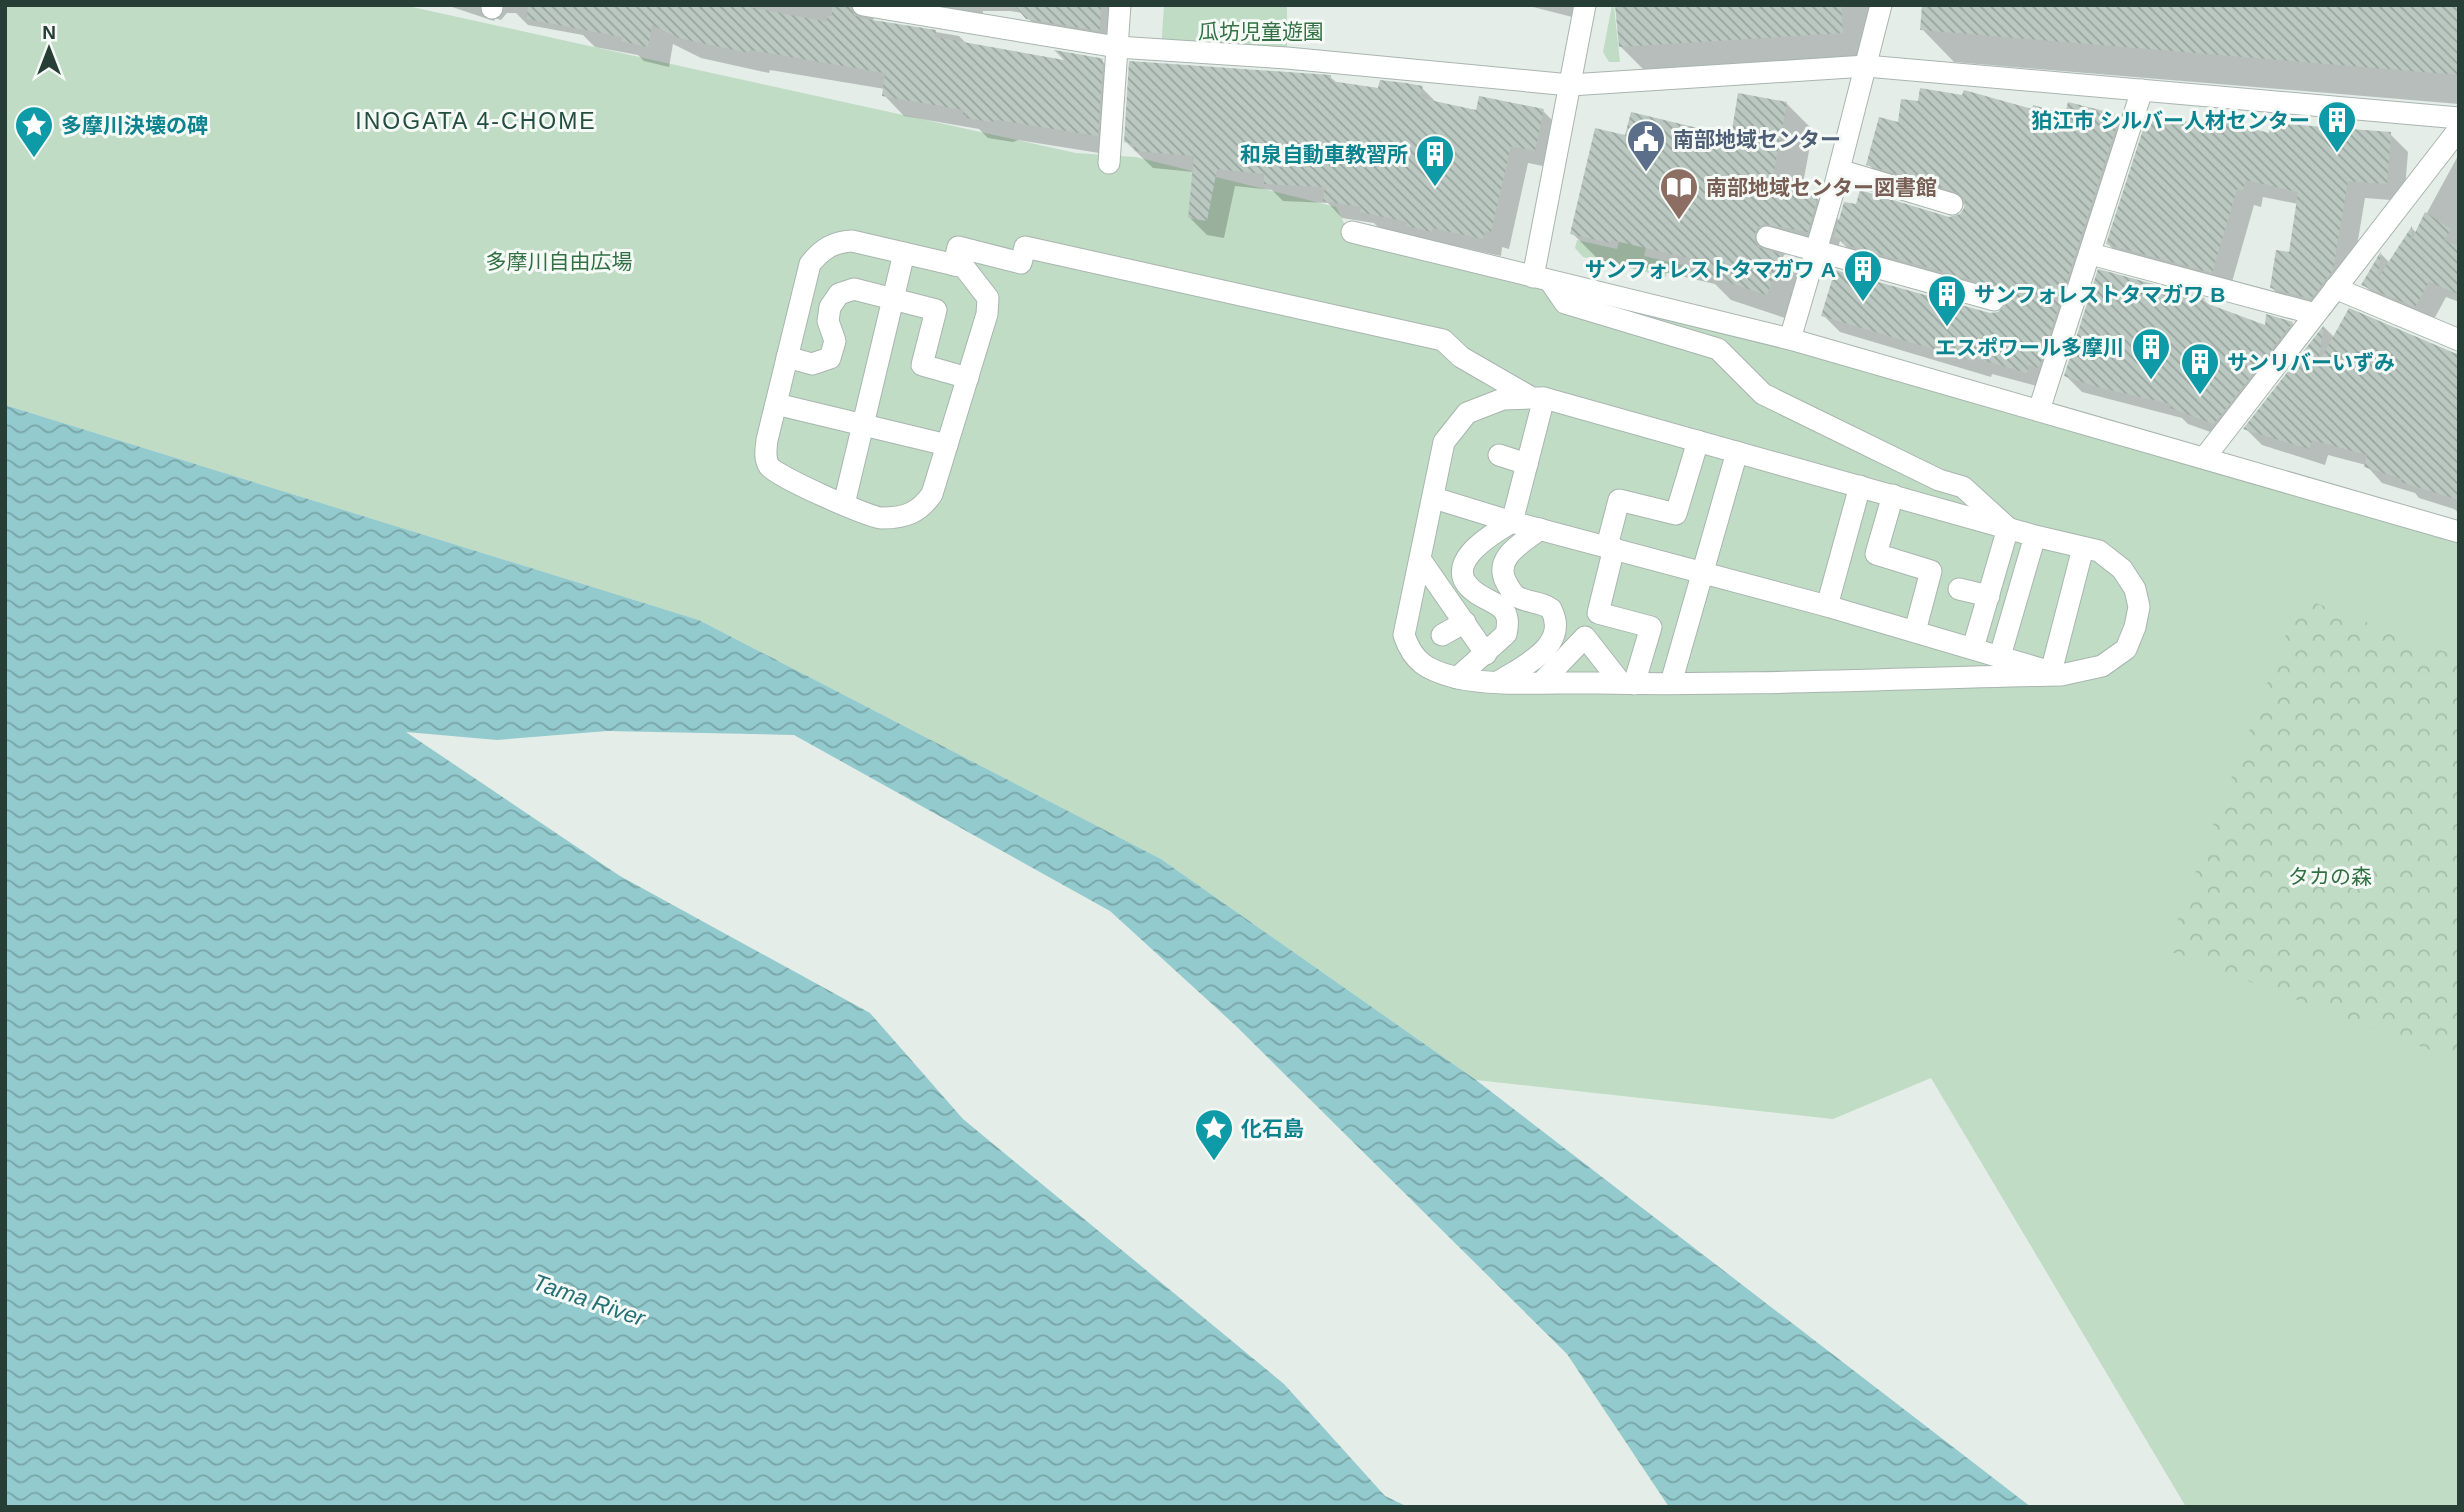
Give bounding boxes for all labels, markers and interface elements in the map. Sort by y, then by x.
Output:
north arrow [14,14,84,84]
park label: 瓜坊児童遊園 [1198,20,1324,43]
text: N [42,22,56,43]
building icon: 狛江市 シルバー人材センター [2316,99,2358,154]
place icon: 多摩川決壊の碑 [13,104,55,159]
district label: INOGATA 4-CHOME [355,108,597,134]
place label: 狛江市 シルバー人材センター [2031,109,2310,132]
place label: 多摩川決壊の碑 [61,114,208,137]
public building icon: 南部地域センター [1625,118,1667,173]
place label: 南部地域センター [1673,128,1841,151]
building icon: 和泉自動車教習所 [1414,133,1456,188]
place label: 和泉自動車教習所 [1240,143,1408,166]
library icon: 南部地域センター図書館 [1658,166,1700,221]
place label: 南部地域センター図書館 [1706,176,1937,199]
building icon: サンフォレストタマガワ A [1842,248,1884,303]
park label: 多摩川自由広場 [486,250,633,273]
place label: サンフォレストタマガワ A [1585,258,1836,281]
building icon: サンフォレストタマガワ B [1926,273,1968,328]
place label: サンフォレストタマガワ B [1974,283,2225,306]
building icon: エスポワール多摩川 [2130,326,2172,381]
place label: エスポワール多摩川 [1935,336,2124,359]
building icon: サンリバーいずみ [2179,341,2221,396]
place label: サンリバーいずみ [2227,351,2395,374]
park label: タカの森 [2288,865,2372,888]
place icon: 化石島 [1193,1107,1235,1162]
place label: 化石島 [1241,1117,1304,1140]
water label: Tama River [530,1269,650,1332]

